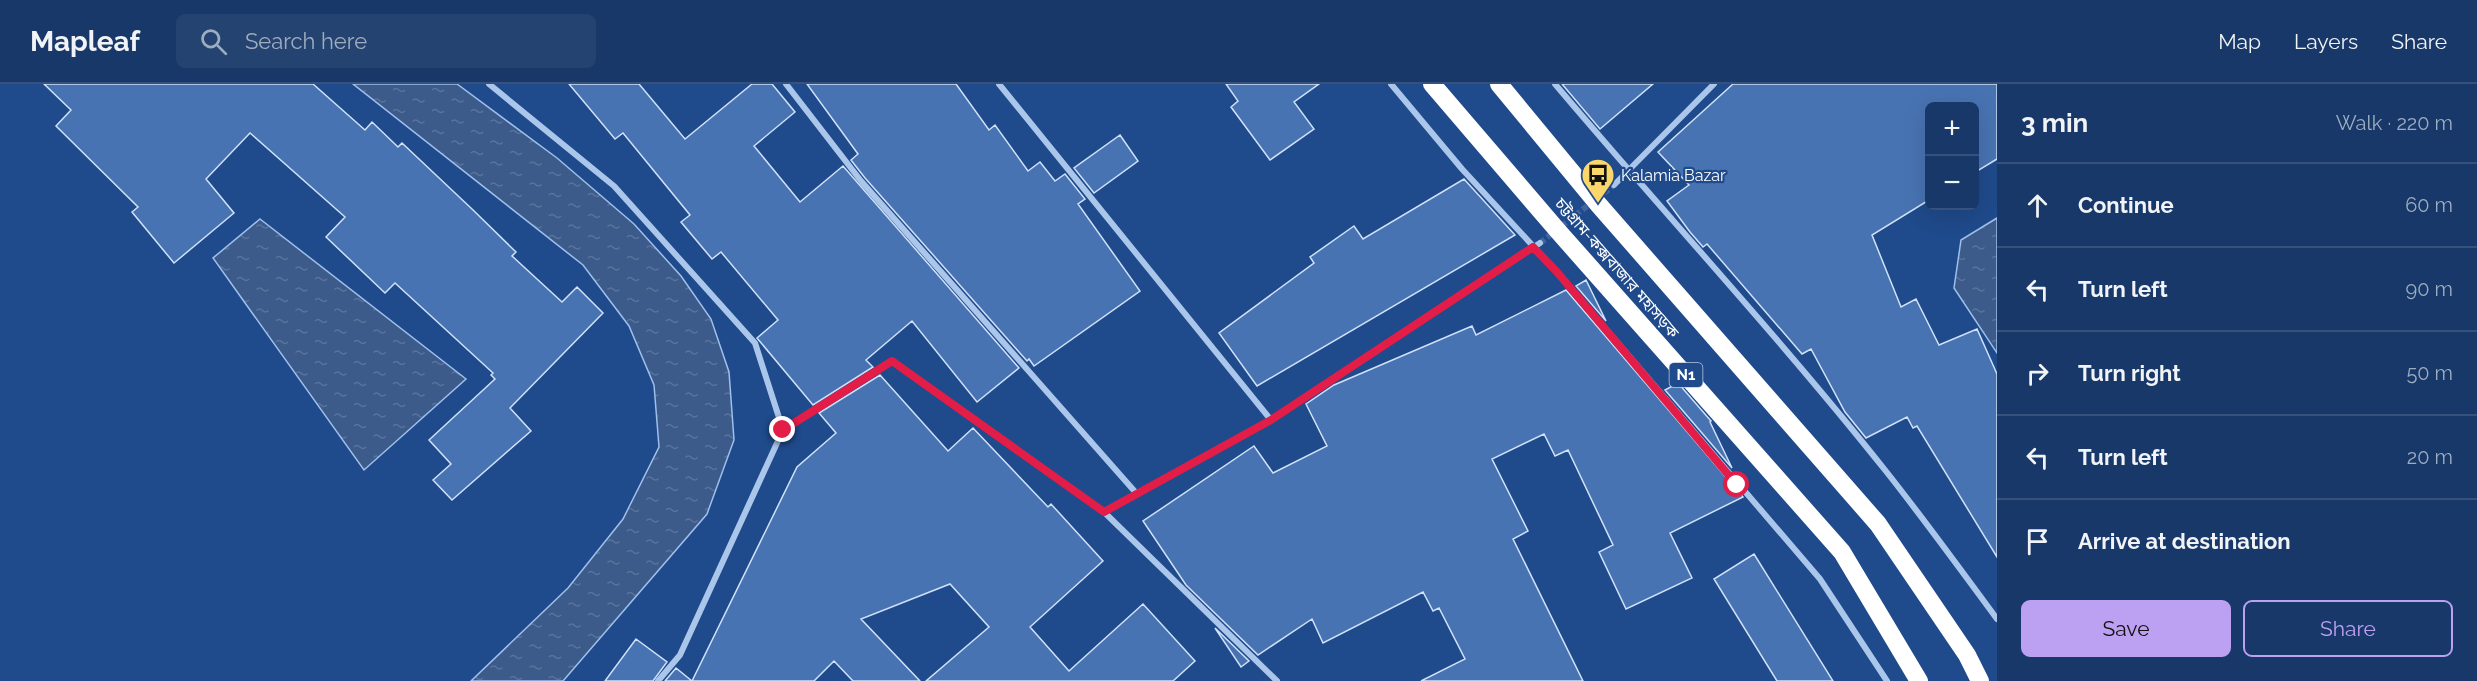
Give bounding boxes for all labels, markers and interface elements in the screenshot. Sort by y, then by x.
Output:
search box [176,14,596,68]
text: Mapleaf [30,25,140,58]
icon: search [197,25,230,58]
text: Search here [245,28,367,54]
text: Map [2218,29,2261,54]
text: Layers [2294,29,2358,54]
text: Share [2391,29,2447,54]
map controls [1925,102,1979,210]
button: + [1925,102,1979,156]
text: 3 min [2021,108,2088,138]
text: Walk · 220 m [2336,111,2453,135]
button: − [1925,156,1979,210]
bus stop icon: Kalamia Bazar [1580,157,1616,204]
place label: Kalamia Bazar [1621,166,1726,185]
icon: ahead [2021,189,2054,222]
text: Continue [2078,192,2174,218]
street label: চট্টগ্রাম-কক্সবাজার মহাসড়ক [1550,193,1684,343]
text: 60 m [2405,193,2453,217]
icon: left [2021,273,2054,306]
text: Turn left [2078,276,2168,302]
text: 90 m [2406,277,2453,301]
icon: right [2021,357,2054,390]
text: Turn right [2078,360,2181,386]
text: 50 m [2406,361,2453,385]
road number: N1 [1670,363,1702,387]
route end [769,416,795,442]
icon: left [2021,441,2054,474]
text: Turn left [2078,444,2168,470]
text: 20 m [2407,445,2453,469]
route start [1723,471,1749,497]
icon: arrive [2021,525,2054,558]
text: Arrive at destination [2078,528,2291,554]
button: Save [2021,600,2231,657]
button: Share [2243,600,2453,657]

